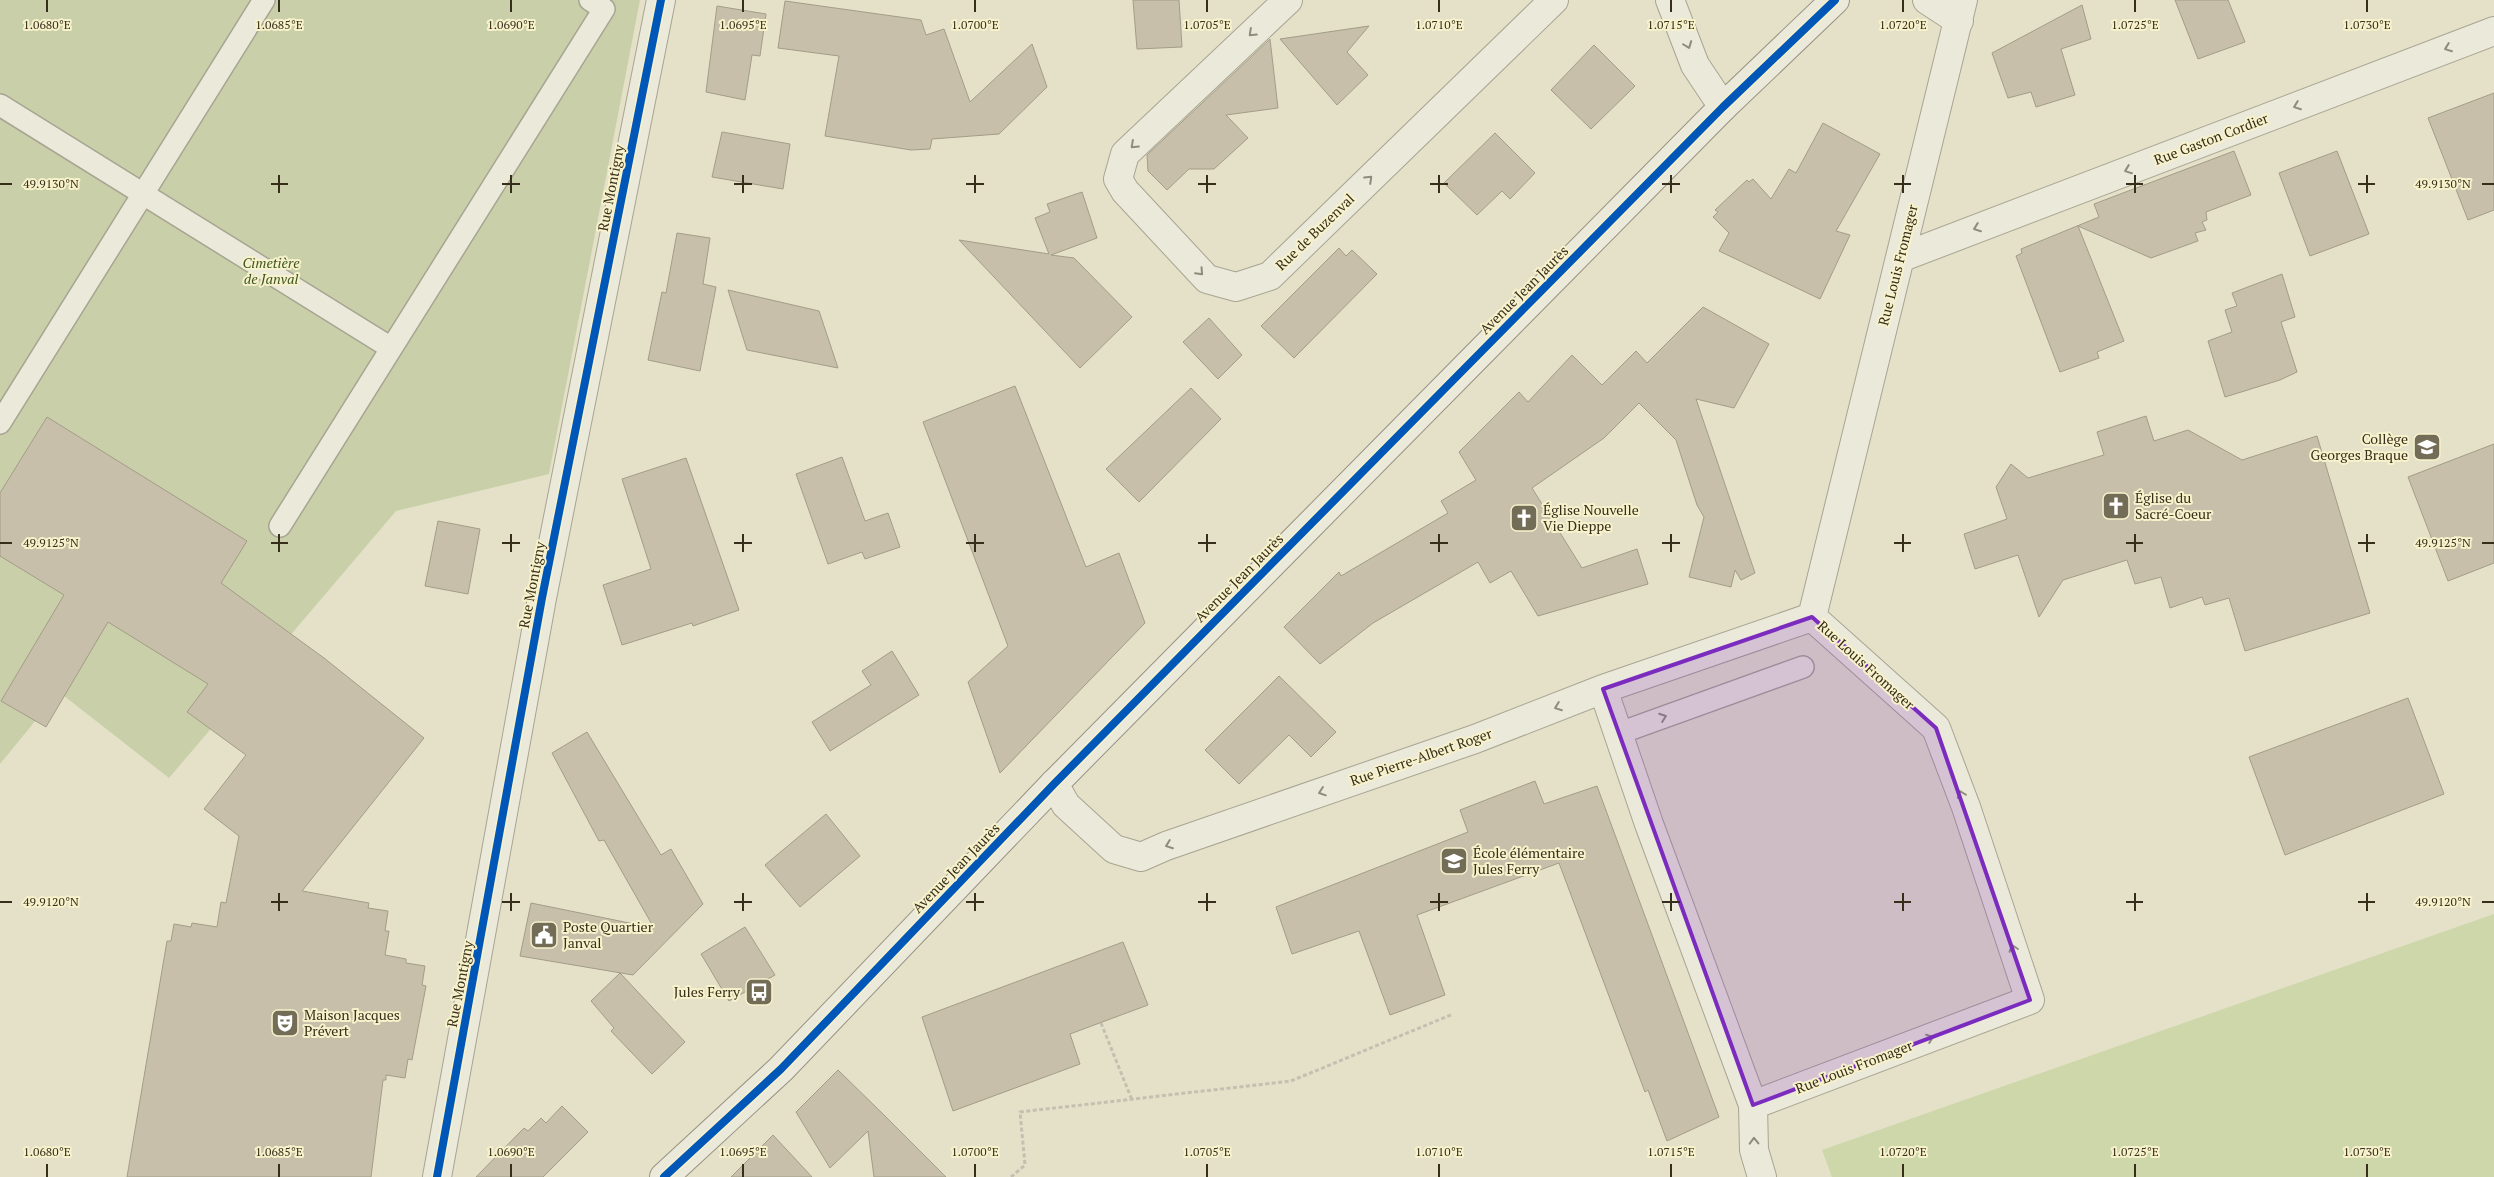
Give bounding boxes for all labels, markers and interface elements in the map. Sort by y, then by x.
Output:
text: 1.0680°E [23,17,71,32]
text: 1.0685°E [255,17,303,32]
text: 1.0690°E [487,17,535,32]
text: 1.0695°E [719,17,767,32]
text: 1.0700°E [951,17,999,32]
text: 1.0705°E [1183,17,1231,32]
text: 1.0710°E [1415,17,1463,32]
text: 1.0715°E [1647,17,1695,32]
text: 1.0720°E [1879,17,1927,32]
text: 1.0725°E [2111,17,2159,32]
text: 1.0730°E [2343,17,2391,32]
one-way arrow [1249,27,1258,36]
one-way arrow [1682,41,1692,49]
one-way arrow [2445,42,2453,52]
one-way arrow [2293,100,2301,110]
street label: Rue Gaston Cordier [2151,108,2271,169]
one-way arrow [1131,139,1140,148]
street label: Rue Montigny [593,142,628,233]
one-way arrow [2125,164,2133,174]
text: 49.9130°N [23,176,79,191]
one-way arrow [1364,176,1373,185]
text: 49.9130°N [2415,176,2471,191]
street label: Rue de Buzenval [1271,189,1358,274]
street label: Rue Louis Fromager [1873,202,1922,327]
one-way arrow [1973,222,1981,232]
street label: Avenue Jean Jaurès [1475,241,1572,338]
park label: Cimetière de Janval [242,253,300,288]
one-way arrow [1194,266,1203,275]
place label: Collège Georges Braque [2311,429,2408,464]
school or university icon: Collège Georges Braque [2412,432,2442,462]
place label: Église du Sacré-Coeur [2135,488,2212,523]
church icon: Église du Sacré-Coeur [2101,491,2131,521]
place label: Église Nouvelle Vie Dieppe [1543,500,1639,535]
church icon: Église Nouvelle Vie Dieppe [1509,503,1539,533]
street label: Avenue Jean Jaurès [1190,529,1287,626]
text: 49.9125°N [23,535,79,550]
text: 49.9125°N [2415,535,2471,550]
street label: Rue Montigny [514,539,549,630]
street label: Rue Louis Fromager [1814,616,1919,714]
one-way arrow [1554,701,1562,711]
one-way arrow [1659,713,1667,723]
street label: Rue Pierre-Albert Roger [1347,723,1495,790]
one-way arrow [1319,786,1327,796]
one-way arrow [1957,790,1967,799]
street label: Avenue Jean Jaurès [908,819,1004,917]
one-way arrow [1165,839,1174,849]
place label: École élémentaire Jules Ferry [1473,843,1584,878]
school or university icon: École élémentaire Jules Ferry [1439,846,1469,876]
text: 49.9120°N [23,894,79,909]
text: 49.9120°N [2415,894,2471,909]
place label: Poste Quartier Janval [563,917,654,952]
public building icon: Poste Quartier Janval [529,920,559,950]
street label: Rue Montigny [442,938,477,1029]
one-way arrow [2009,944,2019,952]
bus stop icon: Jules Ferry [744,977,774,1007]
place label: Jules Ferry [674,982,741,1001]
place label: Maison Jacques Prévert [304,1005,400,1040]
theatre icon: Maison Jacques Prévert [270,1008,300,1038]
one-way arrow [1925,1034,1934,1044]
street label: Rue Louis Fromager [1792,1035,1916,1098]
one-way arrow [1749,1137,1759,1145]
text: 1.0680°E [23,1144,71,1159]
text: 1.0685°E [255,1144,303,1159]
text: 1.0690°E [487,1144,535,1159]
text: 1.0695°E [719,1144,767,1159]
text: 1.0700°E [951,1144,999,1159]
text: 1.0705°E [1183,1144,1231,1159]
text: 1.0710°E [1415,1144,1463,1159]
text: 1.0715°E [1647,1144,1695,1159]
text: 1.0720°E [1879,1144,1927,1159]
text: 1.0725°E [2111,1144,2159,1159]
text: 1.0730°E [2343,1144,2391,1159]

